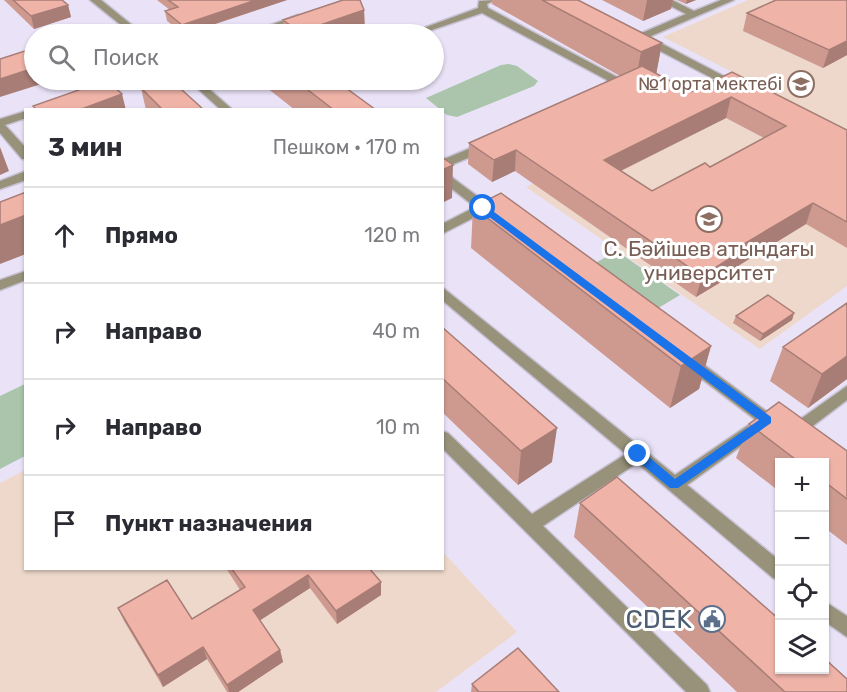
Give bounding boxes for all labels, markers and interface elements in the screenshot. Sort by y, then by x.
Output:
search box [24,24,444,90]
icon: search [45,41,78,74]
text: Поиск [93,44,159,71]
school or university icon: №1 орта мектебі [786,69,816,99]
place label: №1 орта мектебі [638,73,782,95]
text: 3 мин [48,132,123,163]
text: Пешком · 170 m [273,135,420,159]
route start [469,194,495,220]
school or university icon: С. Бәйішев атындағы университет [694,204,724,234]
icon: ahead [48,219,81,252]
text: Прямо [105,222,178,249]
text: 120 m [364,223,420,247]
place label: С. Бәйішев атындағы университет [604,236,814,285]
icon: right [48,315,81,348]
text: Направо [105,318,202,345]
text: 40 m [372,319,420,343]
icon: right [48,411,81,444]
text: Направо [105,414,202,441]
text: 10 m [376,415,420,439]
route end [624,440,650,466]
map controls [775,458,829,674]
button: + [775,458,829,512]
icon: arrive [48,507,81,540]
text: Пункт назначения [105,510,313,537]
button: − [775,512,829,566]
button: locate [775,566,829,620]
place label: CDEK [625,604,692,635]
public building icon: CDEK [697,604,727,634]
button: layers [775,620,829,674]

